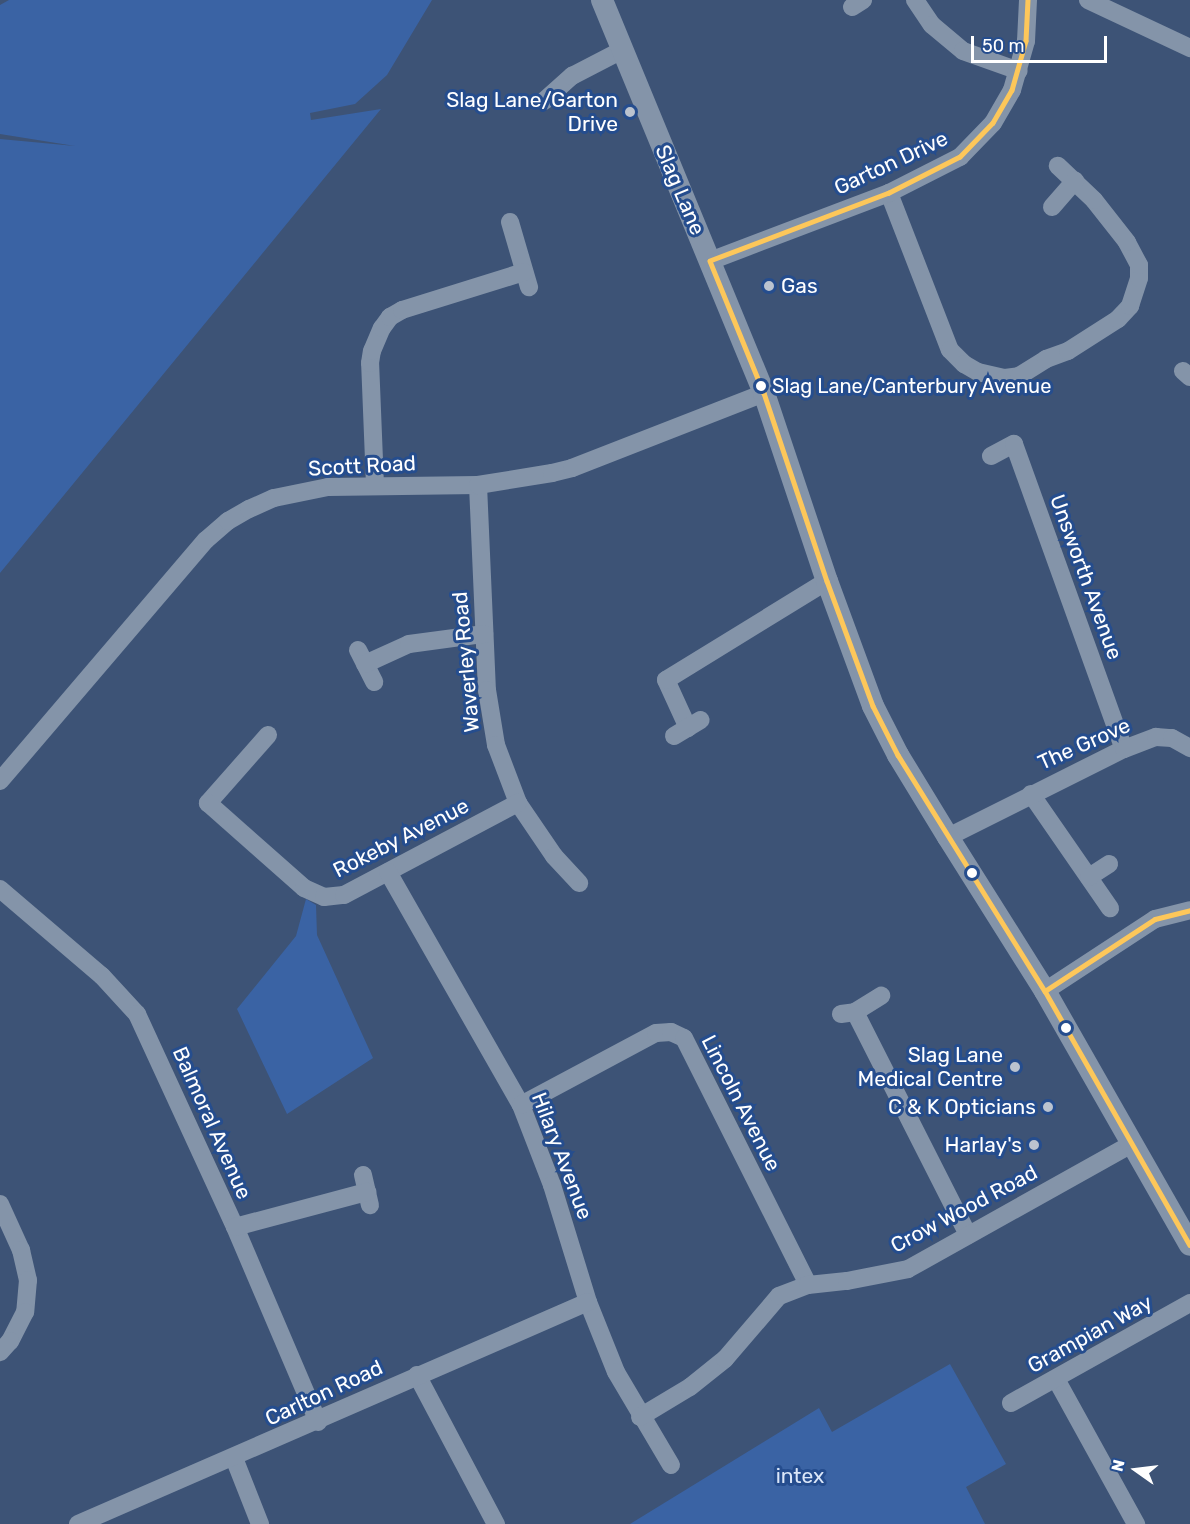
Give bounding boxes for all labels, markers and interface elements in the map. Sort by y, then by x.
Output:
scale bar [974,24,1110,62]
text: 50 m [982,35,1025,57]
place label: Slag Lane/Garton Drive [446,87,618,137]
marker: Slag Lane/Garton Drive [623,105,637,119]
street label: Garton Drive [830,126,952,200]
street label: Slag Lane [650,141,710,239]
place label: Gas [781,273,818,299]
marker: Gas [762,279,776,293]
place label: Slag Lane/Canterbury Avenue [772,374,1052,398]
marker: Slag Lane/Canterbury Avenue [755,380,767,392]
street label: Scott Road [307,451,417,481]
street label: Unsworth Avenue [1044,491,1128,663]
street label: Waverley Road [447,590,485,734]
street label: The Grove [1034,713,1134,775]
street label: Rokeby Avenue [328,793,474,883]
unlabelled marker [966,867,978,879]
unlabelled marker [1060,1022,1072,1034]
street label: Lincoln Avenue [696,1031,786,1175]
place label: Slag Lane Medical Centre [857,1042,1003,1092]
street label: Balmoral Avenue [167,1043,257,1203]
marker: Slag Lane Medical Centre [1008,1060,1022,1074]
street label: Hilary Avenue [526,1088,598,1224]
place label: C & K Opticians [888,1094,1036,1120]
marker: C & K Opticians [1041,1100,1055,1114]
place label: Harlay's [945,1132,1022,1158]
marker: Harlay's [1027,1138,1041,1152]
street label: Crow Wood Road [886,1160,1042,1258]
street label: Grampian Way [1023,1289,1157,1379]
street label: Carlton Road [261,1355,387,1431]
north arrow [1106,1440,1166,1500]
text: N [1107,1458,1129,1473]
park label: intex [776,1463,824,1489]

